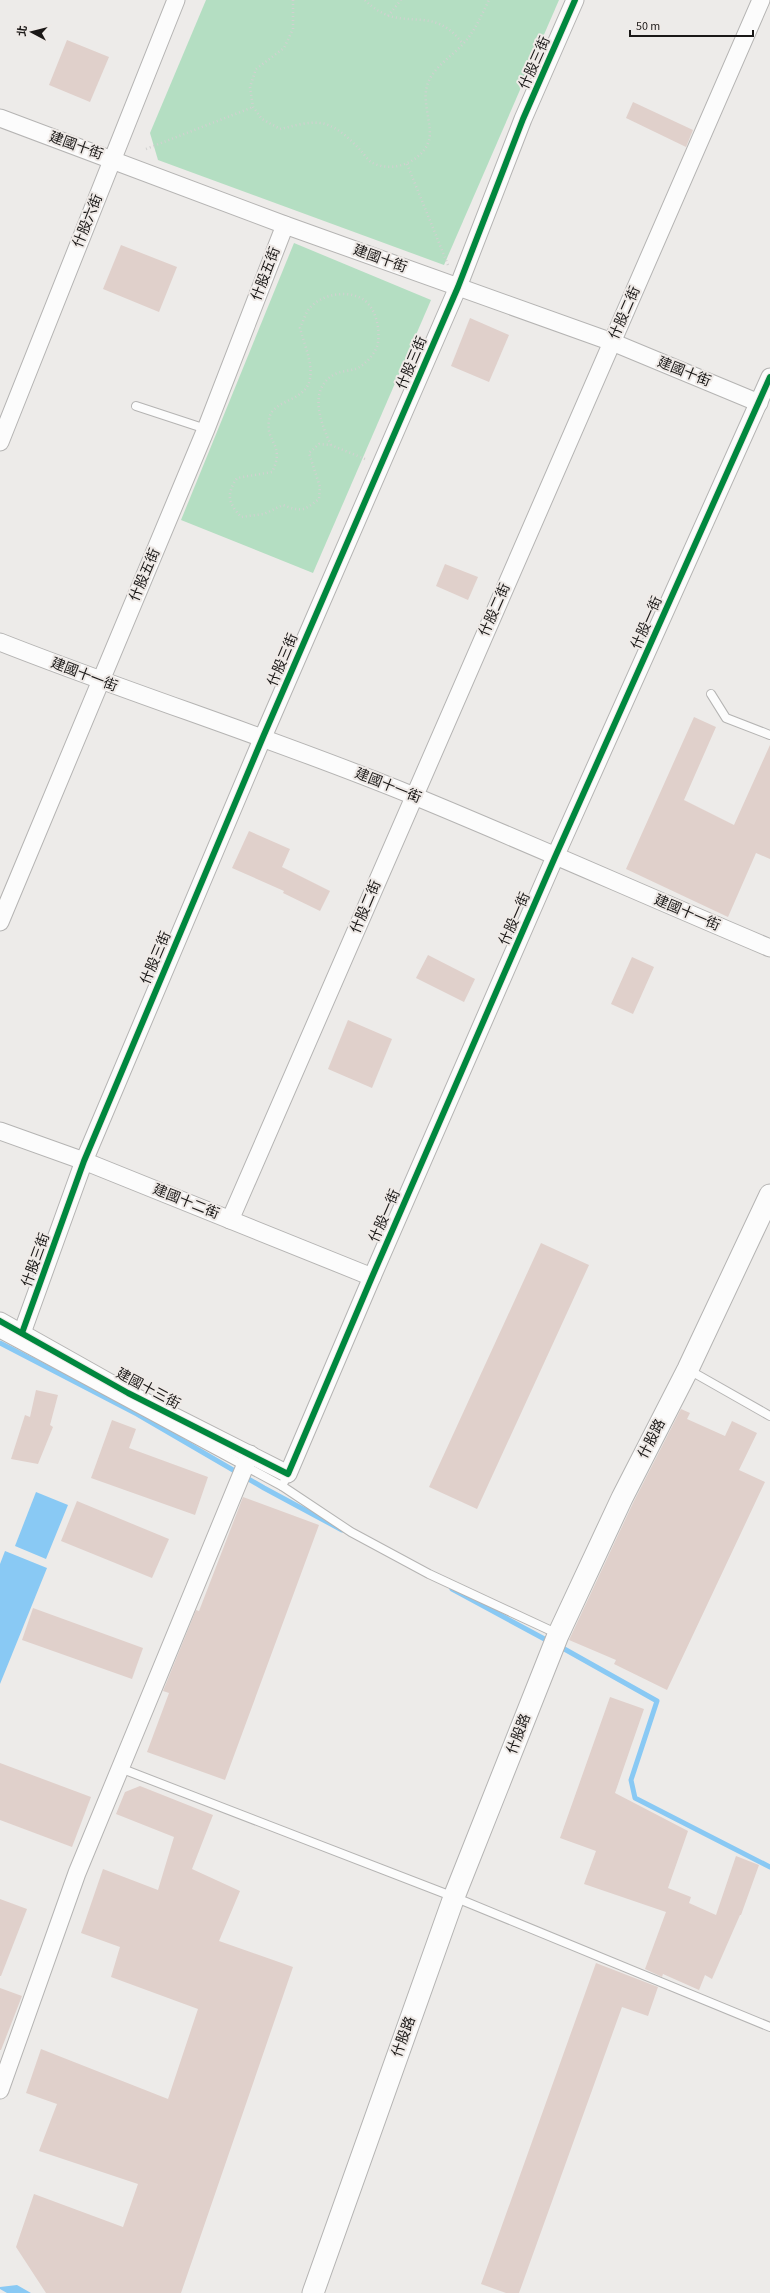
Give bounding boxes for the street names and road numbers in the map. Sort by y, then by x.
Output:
street label: 什股三街 [514,33,556,93]
street label: 建國十街 [46,127,106,165]
street label: 什股六街 [68,191,108,251]
street label: 建國十街 [350,240,410,278]
street label: 什股五街 [247,244,285,304]
street label: 什股二街 [604,283,646,343]
street label: 什股三街 [392,333,432,393]
street label: 建國十街 [654,352,714,392]
street label: 什股五街 [125,545,165,605]
street label: 什股二街 [474,580,516,640]
street label: 什股一街 [626,593,668,653]
street label: 什股三街 [263,630,303,690]
street label: 建國十一街 [48,653,120,697]
street label: 建國十一街 [352,764,424,808]
street label: 什股二街 [346,877,386,937]
street label: 什股一街 [494,889,536,949]
street label: 建國十一街 [651,890,723,936]
street label: 什股三街 [136,928,176,988]
street label: 建國十二街 [150,1180,222,1224]
street label: 什股一街 [364,1186,406,1246]
street label: 什股三街 [17,1230,55,1290]
street label: 建國十三街 [112,1364,184,1414]
street label: 什股路 [634,1416,670,1462]
street label: 什股路 [502,1711,536,1757]
street label: 什股路 [387,2014,421,2060]

